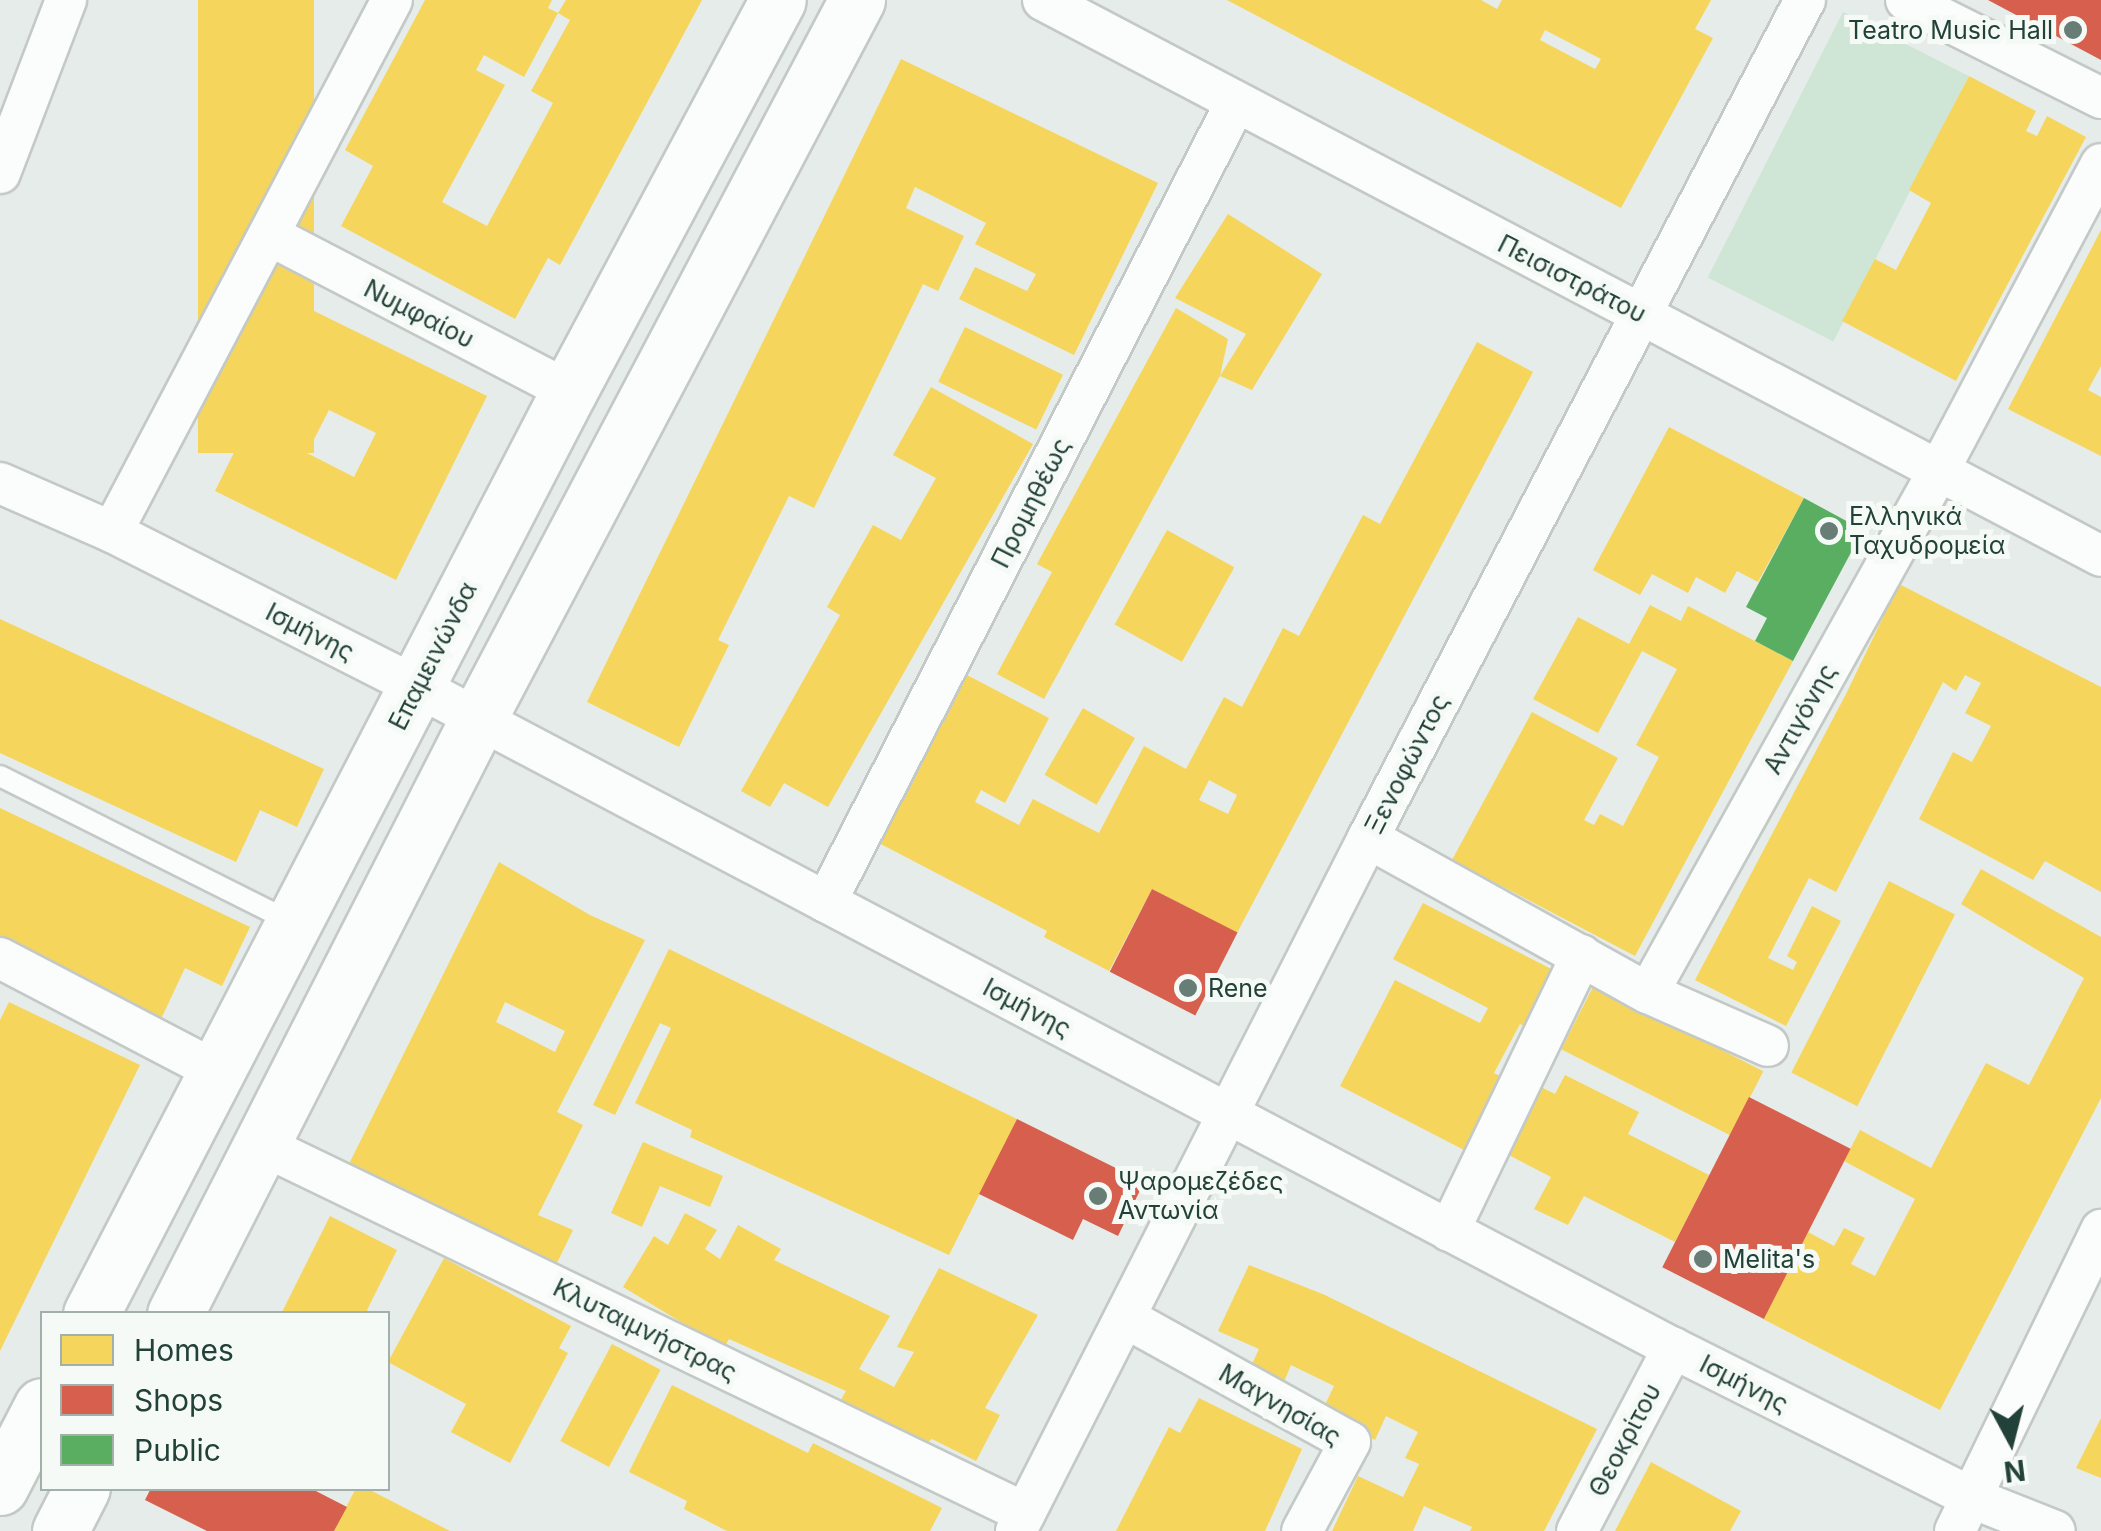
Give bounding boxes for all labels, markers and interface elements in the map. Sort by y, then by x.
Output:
place label: Teatro Music Hall [1848,15,2053,45]
marker: Teatro Music Hall [2062,19,2084,41]
street label: Πεισιστράτου [1493,229,1651,329]
street label: Νυμφαίου [359,273,479,355]
street label: Προμηθέως [985,433,1077,573]
place label: Ελληνικά Ταχυδρομεία [1849,502,2005,561]
marker: Ελληνικά Ταχυδρομεία [1818,520,1840,542]
street label: Επαμεινώνδα [383,577,483,735]
street label: Ισμήνης [261,597,359,667]
street label: Αντιγόνης [1757,659,1843,779]
street label: Ξενοφώντος [1359,689,1455,839]
street label: Ισμήνης [978,972,1076,1044]
place label: Rene [1208,973,1268,1003]
marker: Rene [1177,977,1199,999]
place label: Ψαρομεζέδες Αντωνία [1118,1167,1283,1226]
marker: Ψαρομεζέδες Αντωνία [1087,1185,1109,1207]
place label: Melita's [1723,1244,1815,1274]
marker: Melita's [1692,1248,1714,1270]
street label: Κλυταιμνήστρας [548,1273,742,1387]
legend [40,1311,390,1491]
text: Homes [134,1332,234,1368]
street label: Ισμήνης [1695,1349,1793,1419]
street label: Μαγνησίας [1214,1358,1346,1452]
street label: Θεοκρίτου [1583,1378,1667,1502]
text: Shops [134,1382,223,1418]
north arrow [1961,1391,2061,1491]
text: Public [134,1432,221,1468]
text: N [2002,1453,2027,1489]

